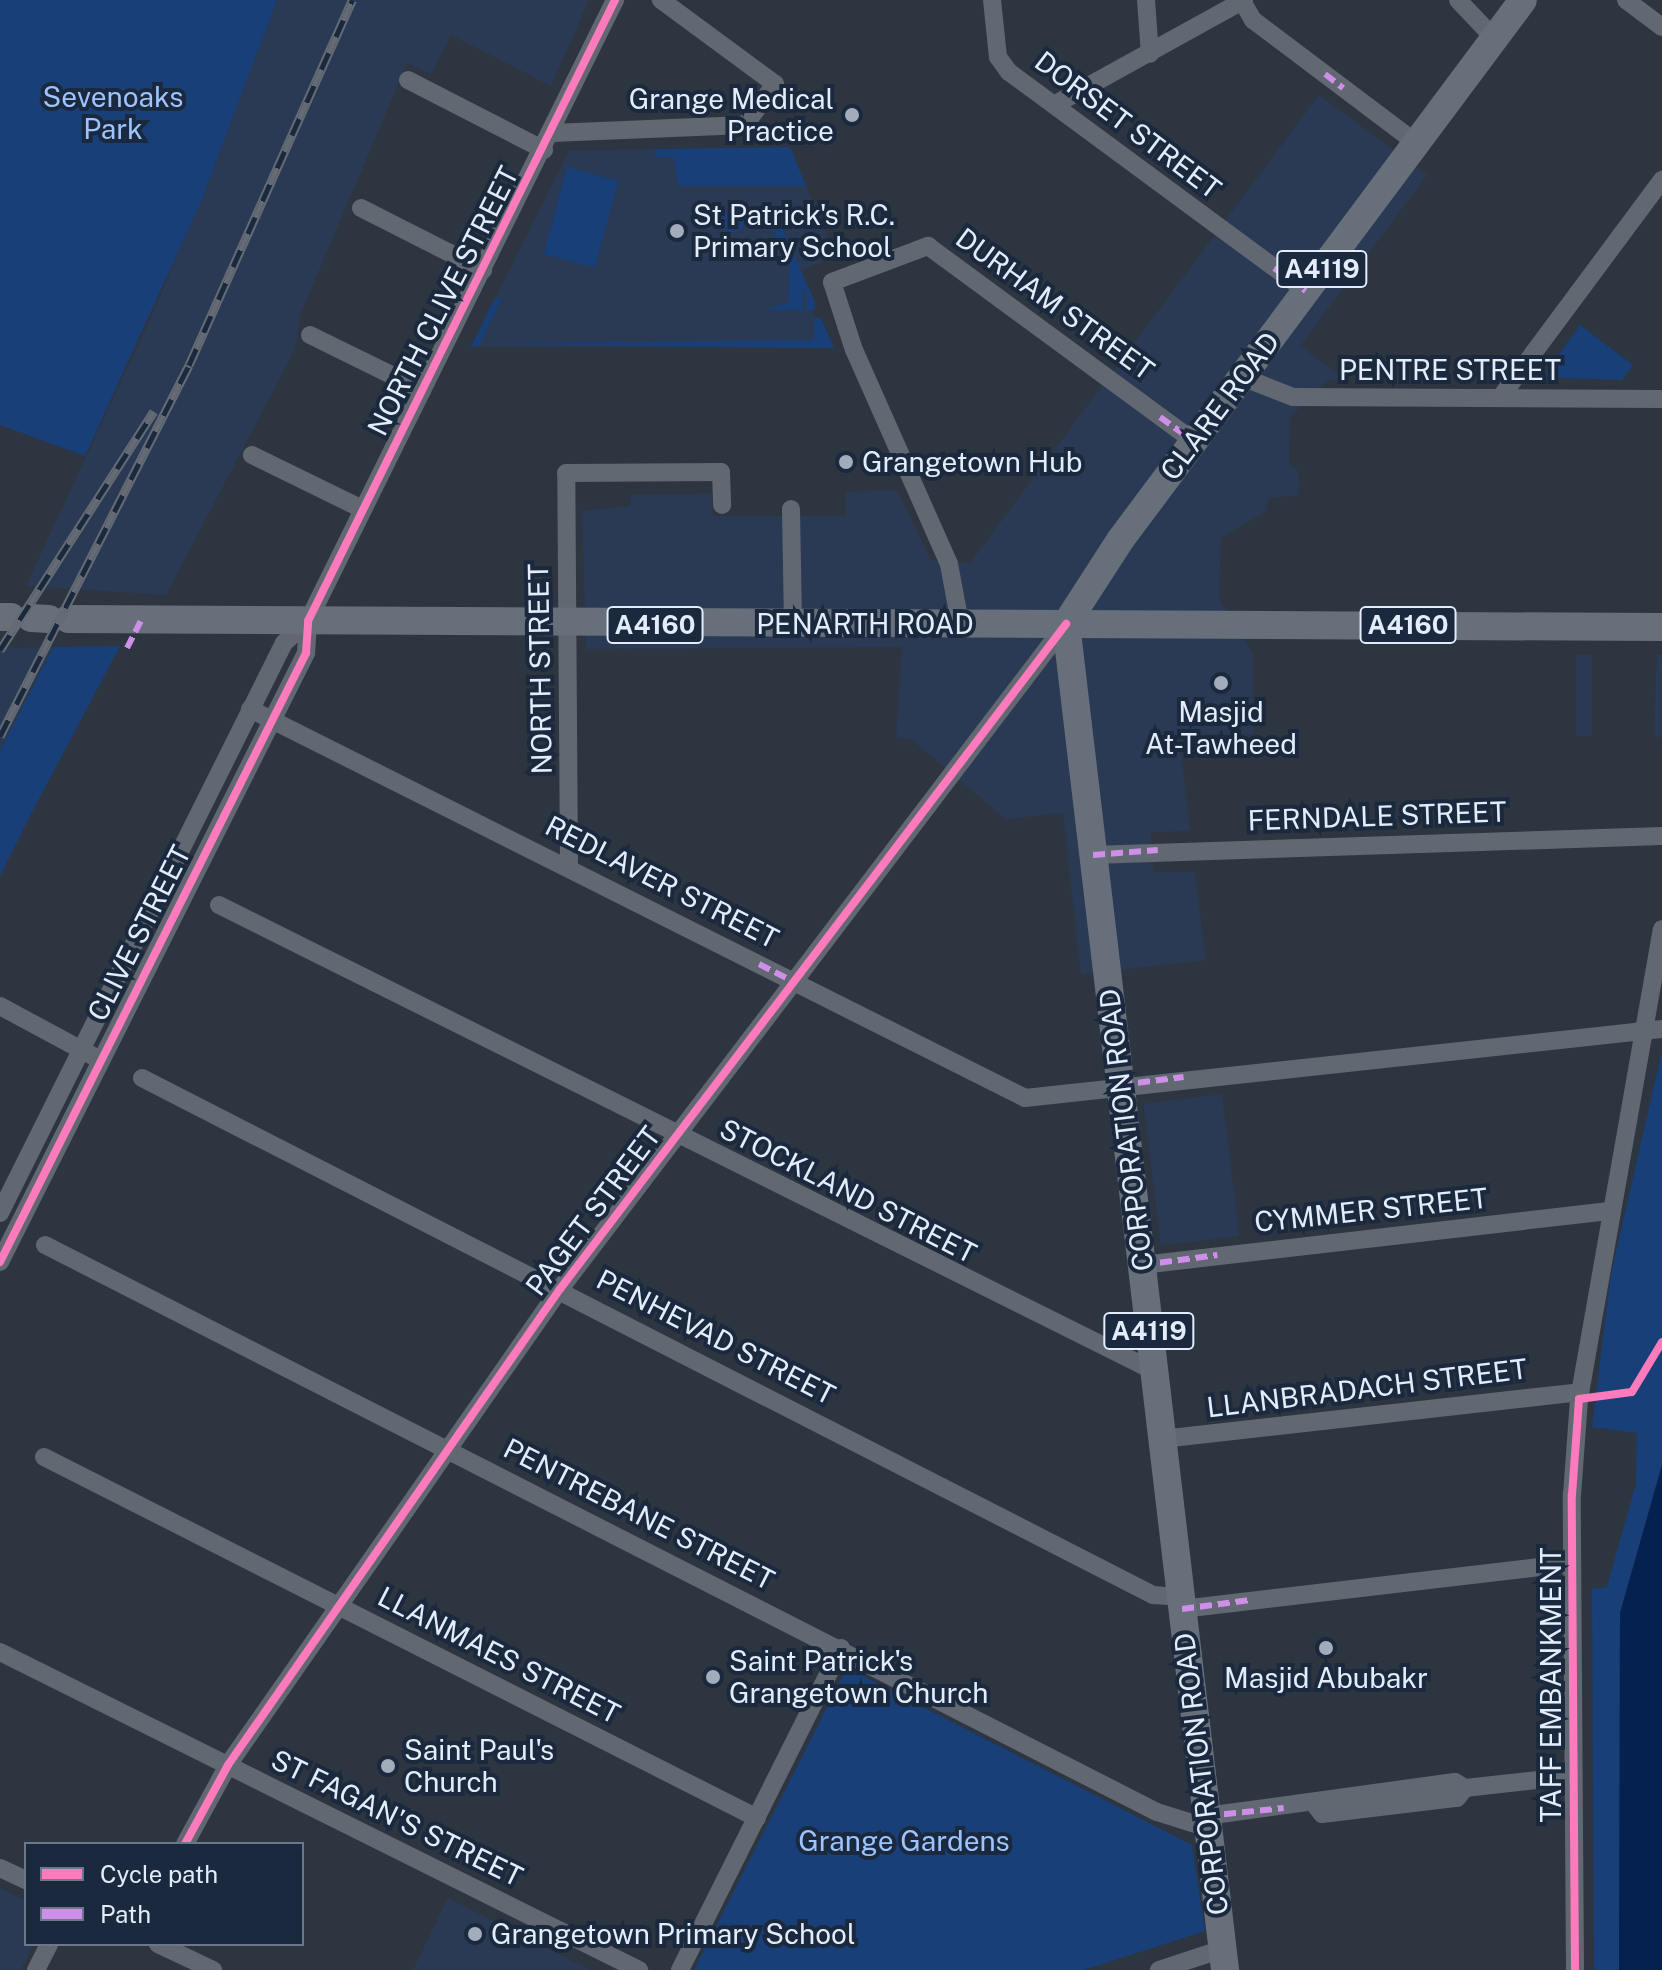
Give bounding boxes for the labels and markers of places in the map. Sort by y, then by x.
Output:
place label: Grange Medical Practice [628,82,834,148]
marker: Grange Medical Practice [841,104,863,126]
place label: St Patrick's R.C. Primary School [693,198,895,264]
marker: St Patrick's R.C. Primary School [668,222,686,240]
place label: Grangetown Hub [862,445,1082,479]
marker: Grangetown Hub [837,453,855,471]
marker: Masjid At-Tawheed [1212,674,1230,692]
place label: Masjid At-Tawheed [1145,695,1297,761]
marker: Masjid Abubakr [1317,1639,1335,1657]
place label: Saint Patrick's Grangetown Church [729,1644,988,1710]
place label: Masjid Abubakr [1224,1661,1428,1695]
marker: Saint Patrick's Grangetown Church [704,1668,722,1686]
place label: Saint Paul's Church [404,1733,554,1799]
marker: Saint Paul's Church [379,1757,397,1775]
place label: Grangetown Primary School [491,1917,855,1951]
marker: Grangetown Primary School [466,1925,484,1943]

